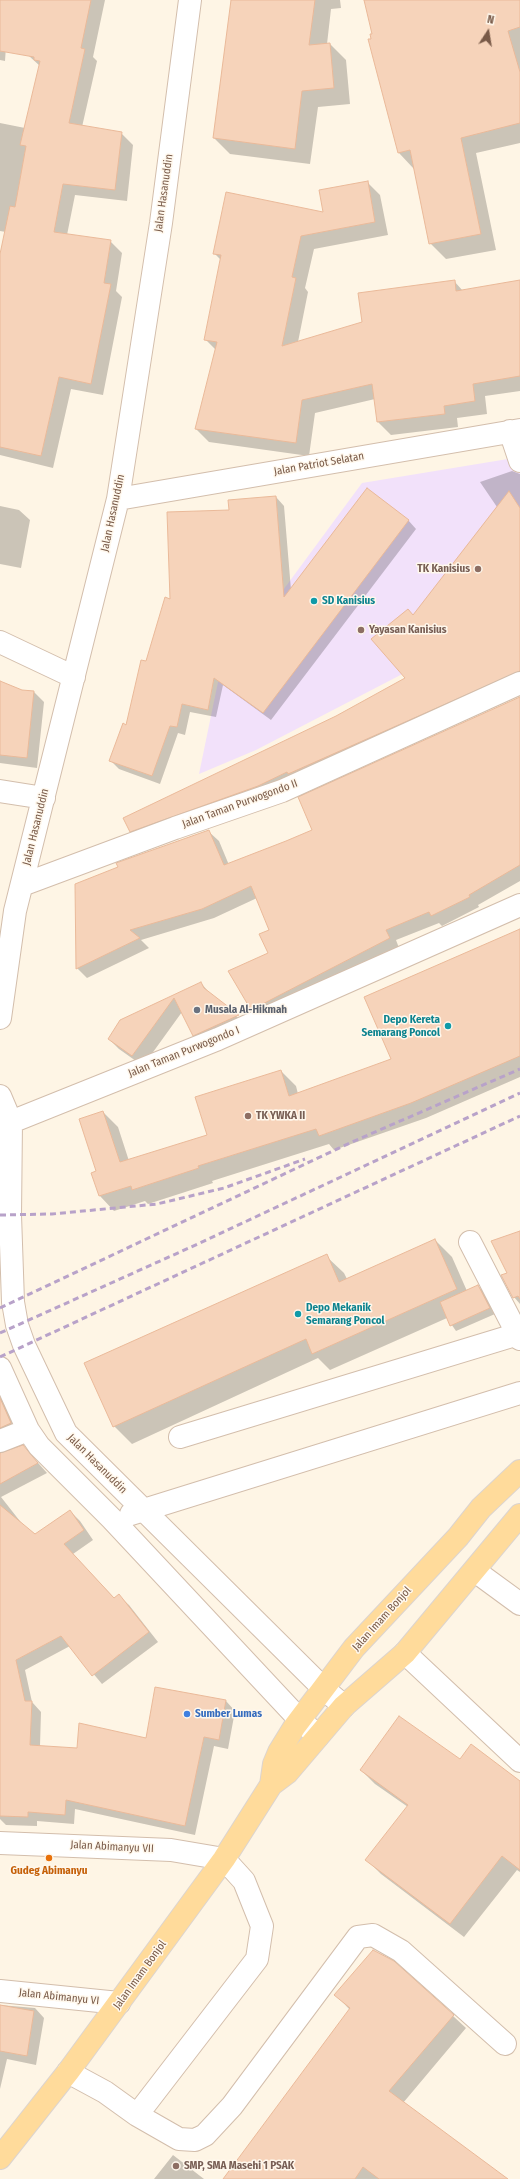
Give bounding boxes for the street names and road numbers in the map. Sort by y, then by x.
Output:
street label: Jalan Hasanuddin [152,153,176,233]
street label: Jalan Patriot Selatan [273,450,365,478]
street label: Jalan Hasanuddin [98,473,128,553]
street label: Jalan Taman Purwogondo II [181,777,299,831]
street label: Jalan Hasanuddin [20,787,52,867]
street label: Jalan Taman Purwogondo I [126,1024,242,1080]
street label: Jalan Hasanuddin [64,1431,130,1497]
street label: Jalan Imam Bonjol [350,1584,414,1654]
street label: Jalan Abimanyu VII [70,1838,154,1856]
street label: Jalan Imam Bonjol [111,1938,169,2012]
street label: Jalan Abimanyu VI [18,1986,100,2008]

